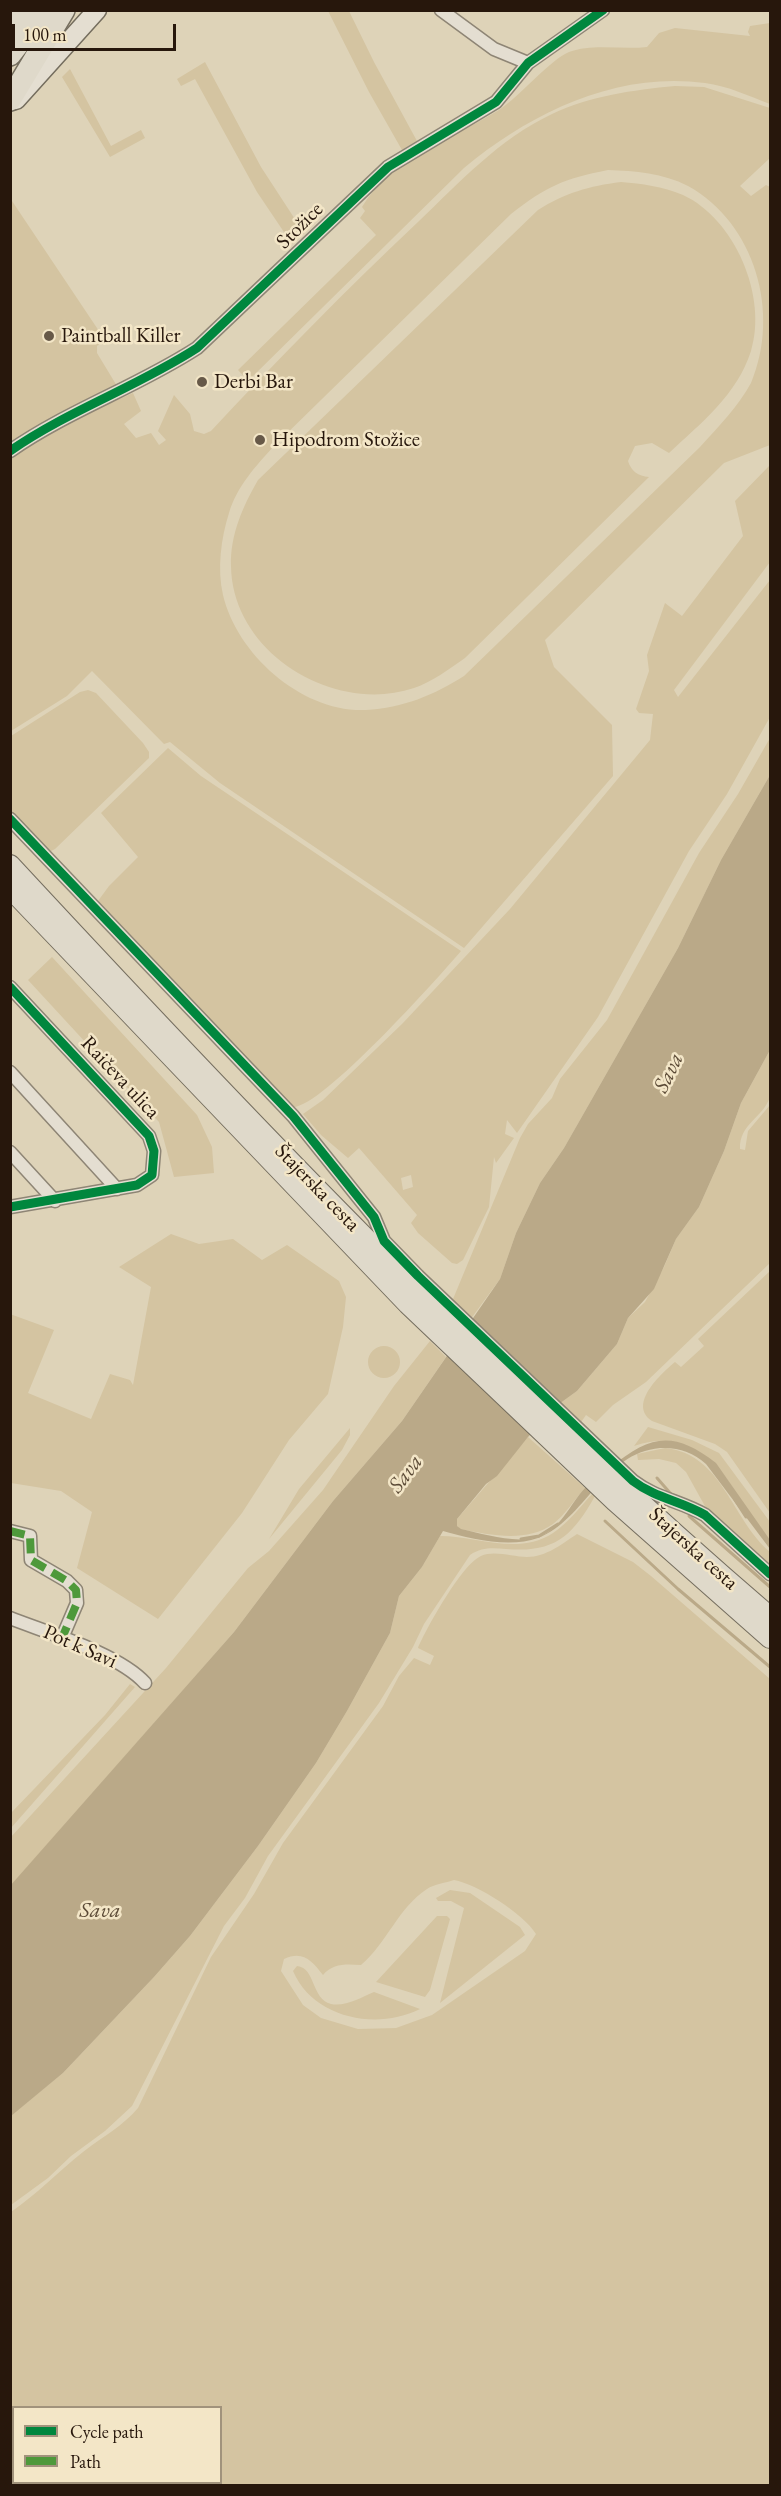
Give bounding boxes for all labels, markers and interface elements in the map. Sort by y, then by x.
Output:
scale bar [15,12,178,50]
text: 100 m [23,23,67,46]
street label: Stožice [271,197,329,255]
place label: Paintball Killer [61,323,181,349]
marker: Paintball Killer [42,329,56,343]
place label: Derbi Bar [214,369,293,395]
marker: Derbi Bar [195,375,209,389]
place label: Hipodrom Stožice [272,427,420,453]
marker: Hipodrom Stožice [253,433,267,447]
street label: Raičeva ulica [75,1031,165,1125]
water label: Sava [648,1049,690,1097]
street label: Štajerska cesta [269,1139,365,1237]
water label: Sava [383,1450,429,1498]
street label: Štajerska cesta [643,1502,743,1596]
street label: Pot k Savi [39,1620,121,1674]
water label: Sava [80,1898,120,1924]
legend [12,2406,222,2484]
text: Cycle path [70,2420,144,2443]
text: Path [70,2450,101,2473]

